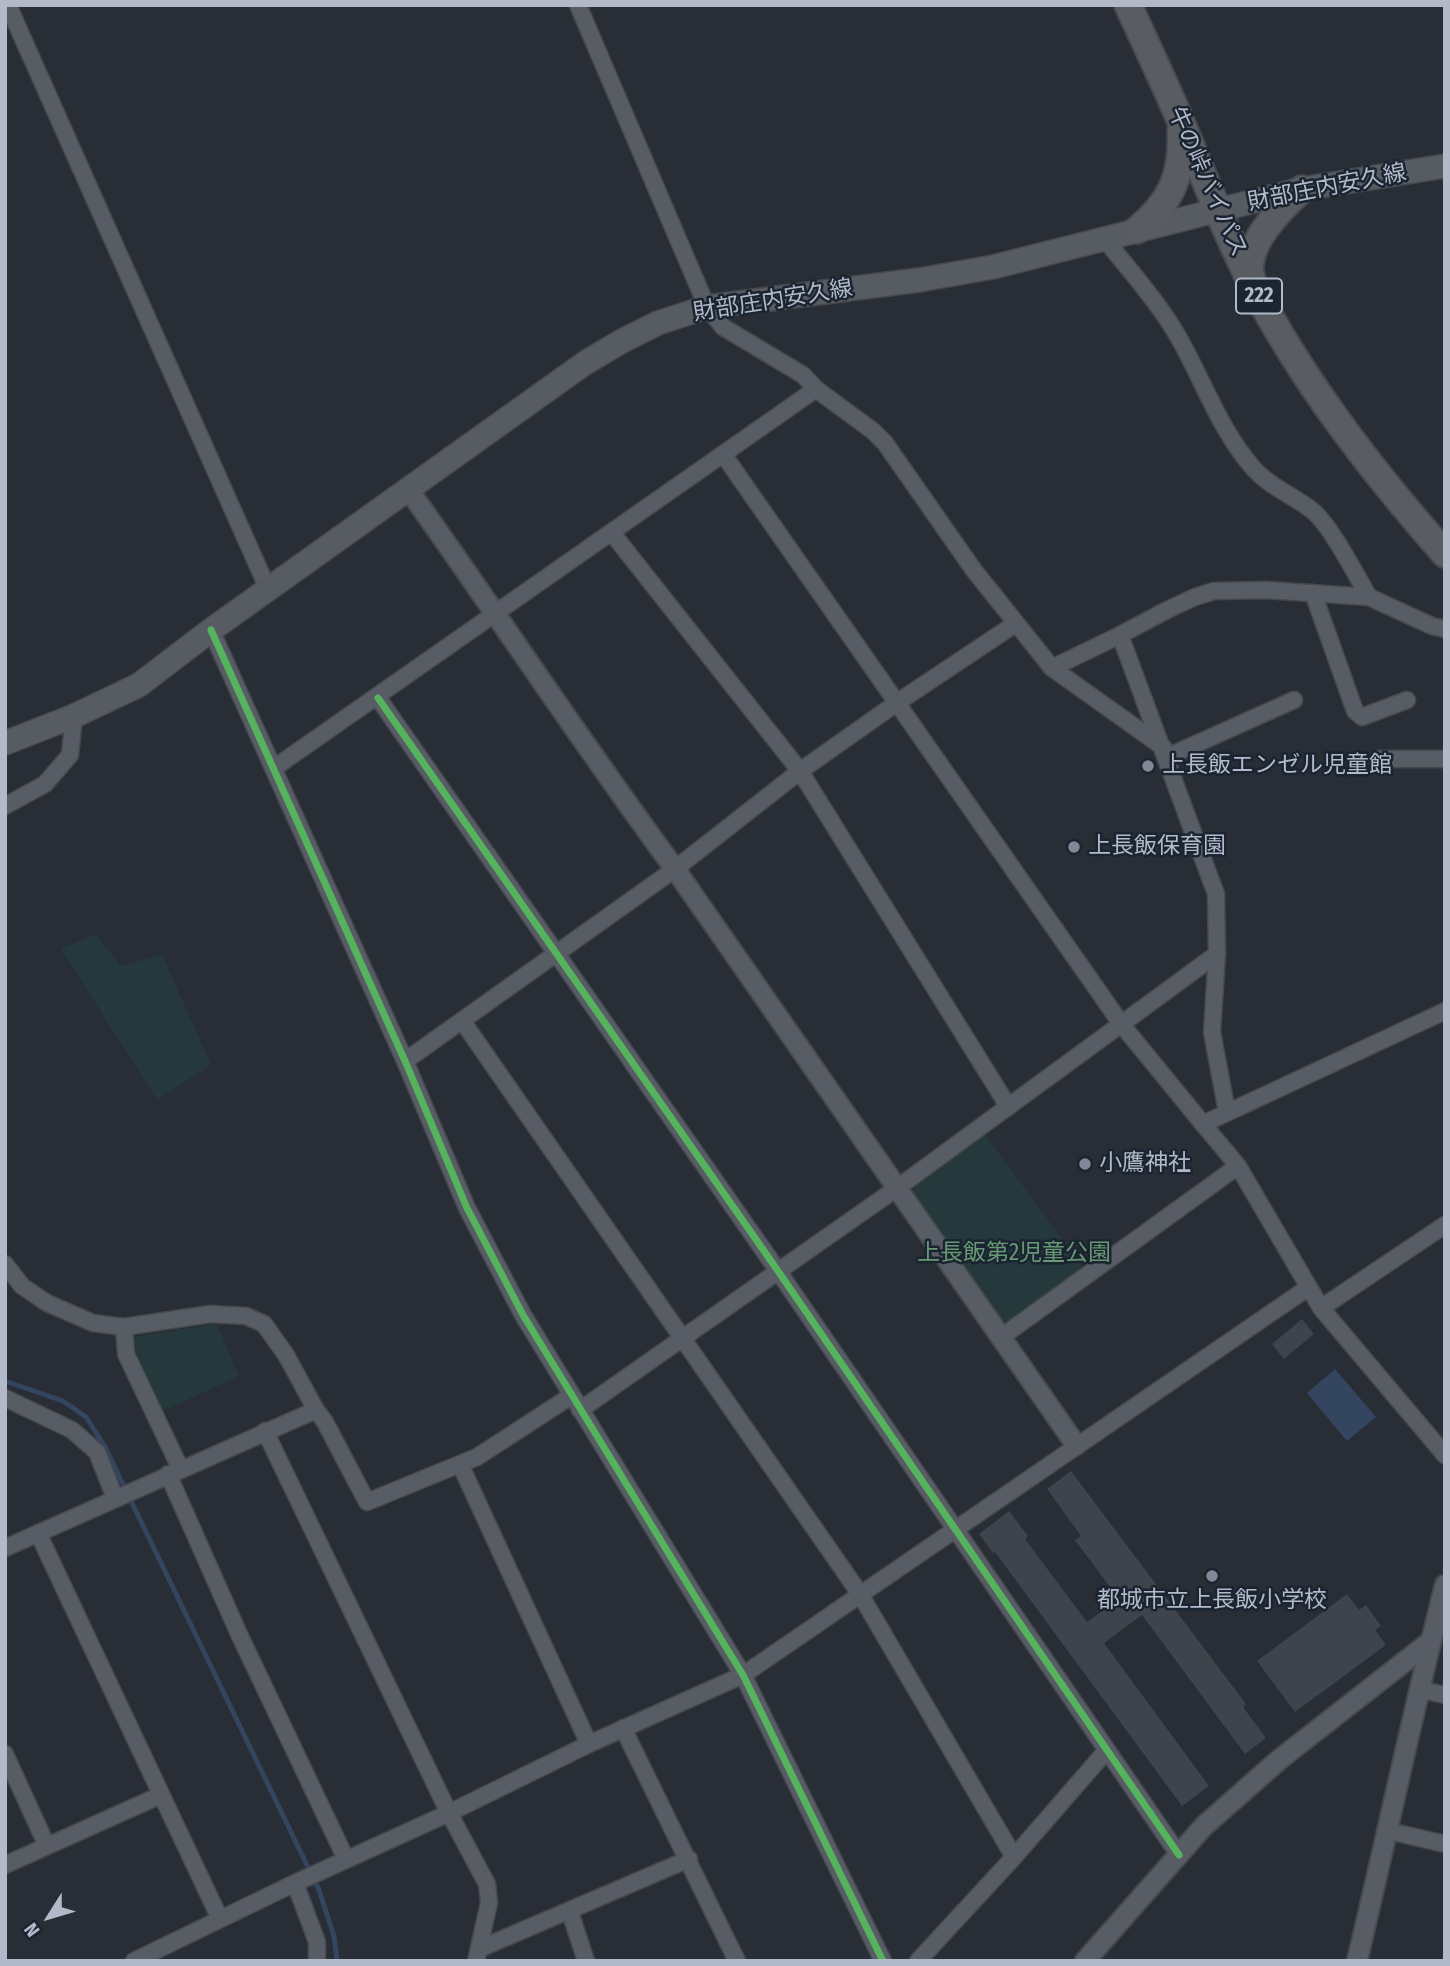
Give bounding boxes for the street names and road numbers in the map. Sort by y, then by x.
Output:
street label: 牛の峠バイパス [1162,103,1252,261]
street label: 財部庄内安久線 [1245,159,1409,217]
street label: 財部庄内安久線 [691,275,855,327]
road number: 222 [1236,278,1282,314]

